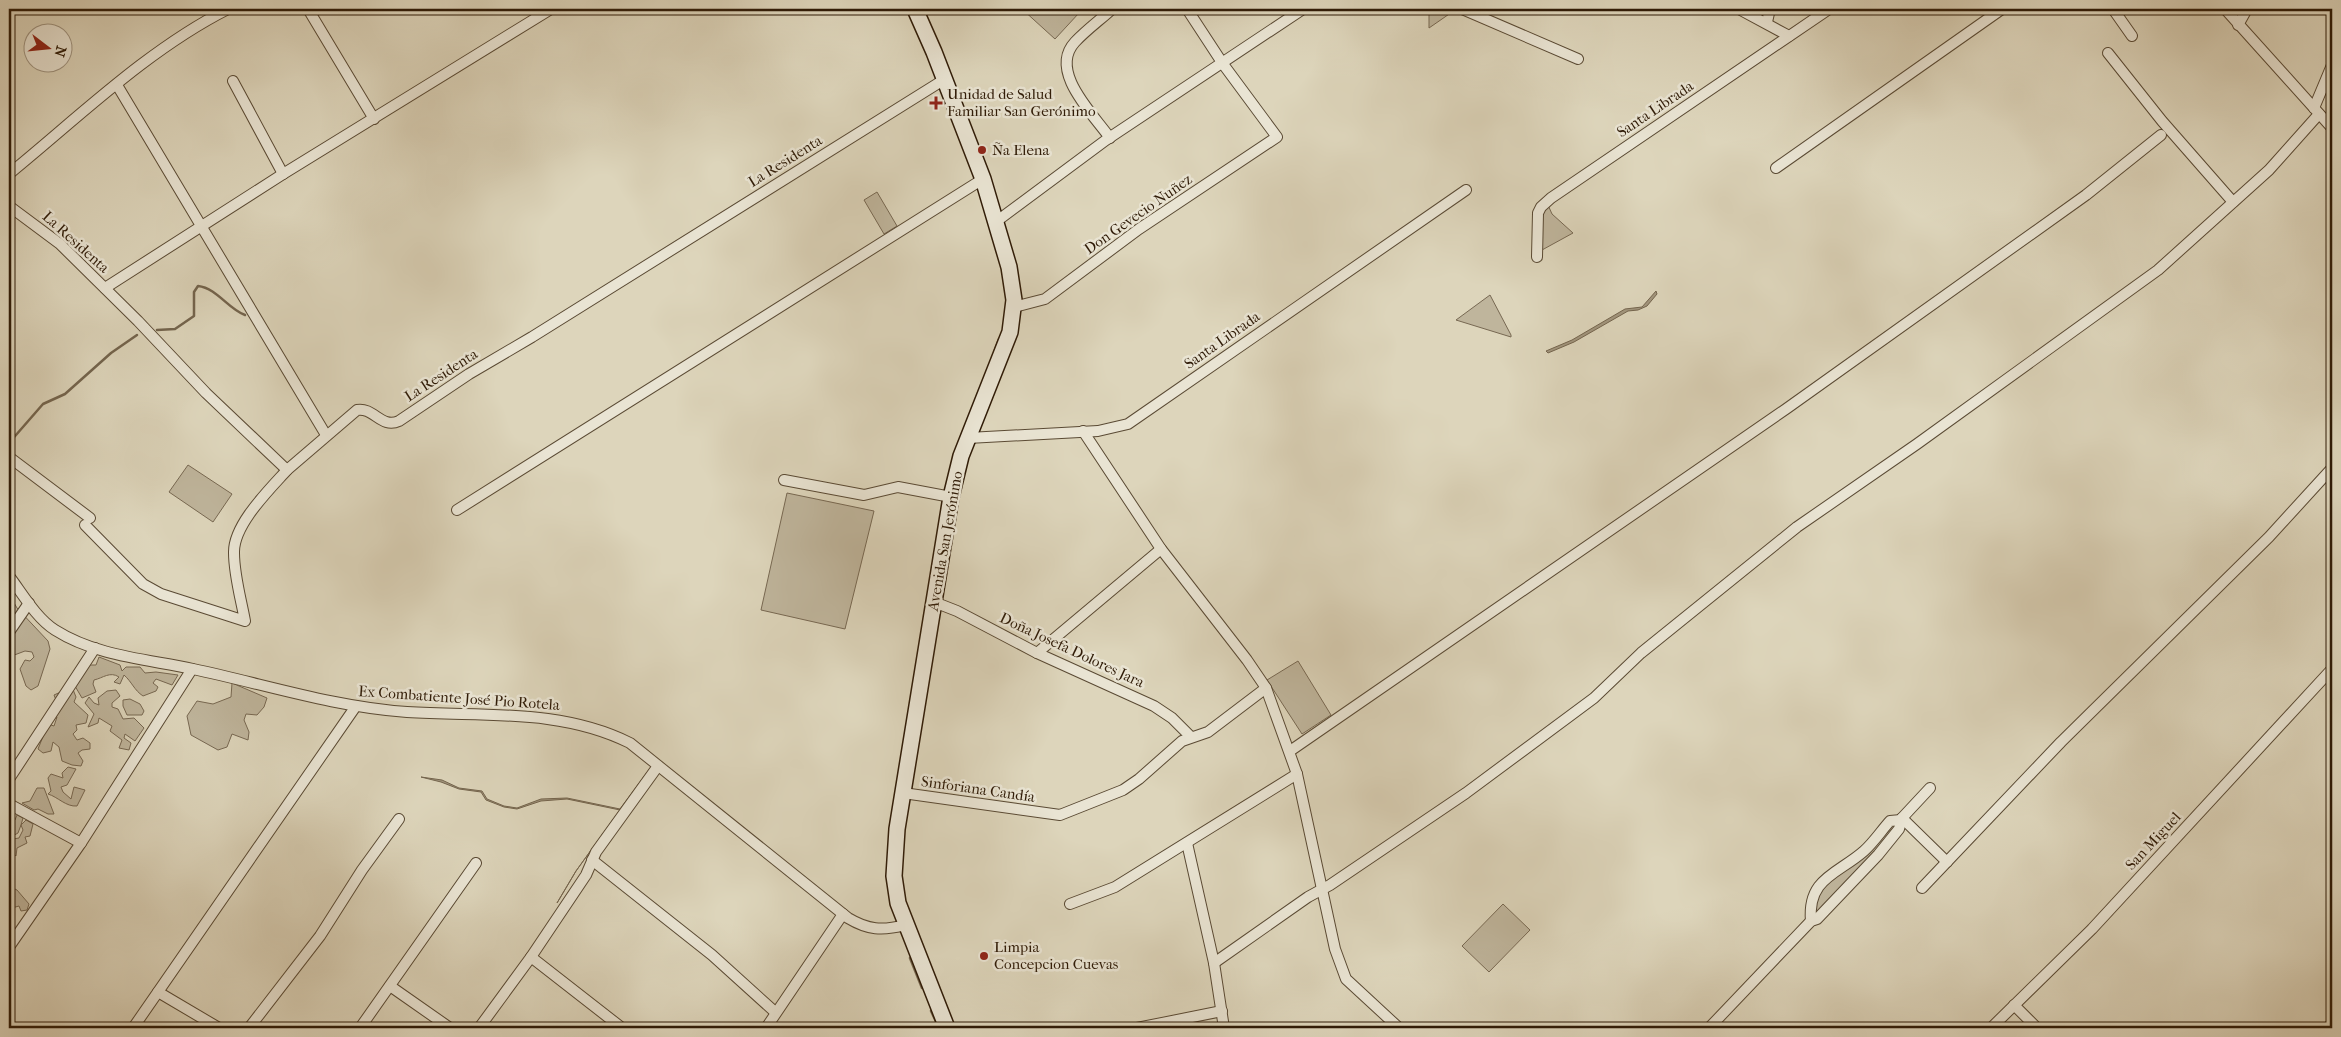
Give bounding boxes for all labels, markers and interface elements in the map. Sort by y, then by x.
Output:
north arrow [22,22,72,72]
text: N [50,44,70,59]
street label: Santa Librada [1613,76,1698,141]
place label: Unidad de Salud Familiar San Gerónimo [947,85,1096,120]
marker: Unidad de Salud Familiar San Gerónimo [929,96,943,110]
street label: La Residenta [745,131,826,191]
place label: Ña Elena [992,141,1051,159]
marker: Ña Elena [976,144,988,156]
street label: Don Gevecio Nuñez [1081,170,1196,258]
street label: La Residenta [39,207,114,277]
street label: Santa Librada [1181,307,1264,373]
street label: La Residenta [401,344,482,405]
street label: Avenida San Jerónimo [924,469,966,613]
street label: Doña Josefa Dolores Jara [997,609,1148,692]
street label: Ex Combatiente José Pio Rotela [358,682,561,714]
street label: Sinforiana Candía [920,772,1037,806]
street label: San Miguel [2122,808,2184,874]
place label: Limpia Concepcion Cuevas [994,938,1119,973]
marker: Limpia Concepcion Cuevas [978,950,990,962]

